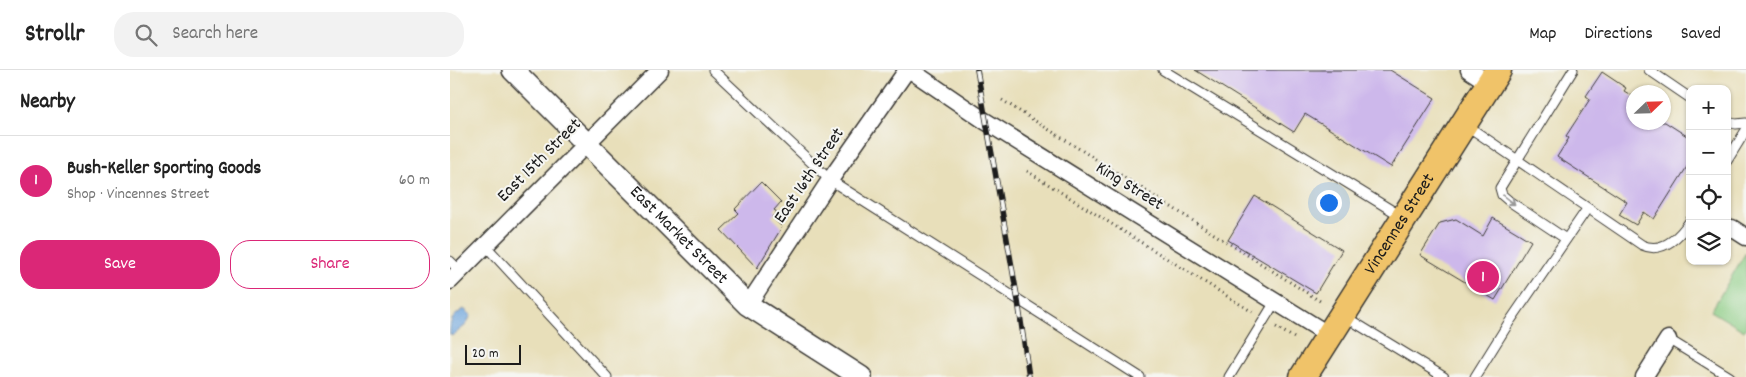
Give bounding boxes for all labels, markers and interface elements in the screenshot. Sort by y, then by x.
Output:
search box [114,12,464,57]
text: Strollr [25,18,84,52]
icon: search [132,21,160,49]
text: Search here [172,21,258,48]
text: Map [1529,22,1556,47]
text: Directions [1584,22,1653,47]
text: Saved [1681,22,1721,47]
north arrow [1626,85,1671,130]
map controls [1686,85,1731,265]
button: + [1686,85,1731,130]
text: Nearby [20,88,75,118]
street label: East 15th Street [492,113,588,209]
street label: East 16th Street [769,123,851,229]
button: − [1686,130,1731,175]
text: Bush-Keller Sporting Goods [67,156,261,183]
street label: King Street [1090,156,1168,218]
street label: Vincennes Street [1359,168,1442,280]
text: 1 [34,169,38,192]
text: 60 m [399,169,430,192]
button: locate [1686,175,1731,220]
street label: East Market Street [623,180,734,291]
text: Shop · Vincennes Street [67,183,209,206]
your location [1316,190,1342,216]
one-way arrow [1502,195,1515,206]
button: layers [1686,220,1731,265]
button: Save [20,240,220,289]
button: Share [230,240,430,289]
pin: 1 [1467,258,1499,296]
scale bar [465,342,521,365]
text: 20 m [472,344,499,364]

